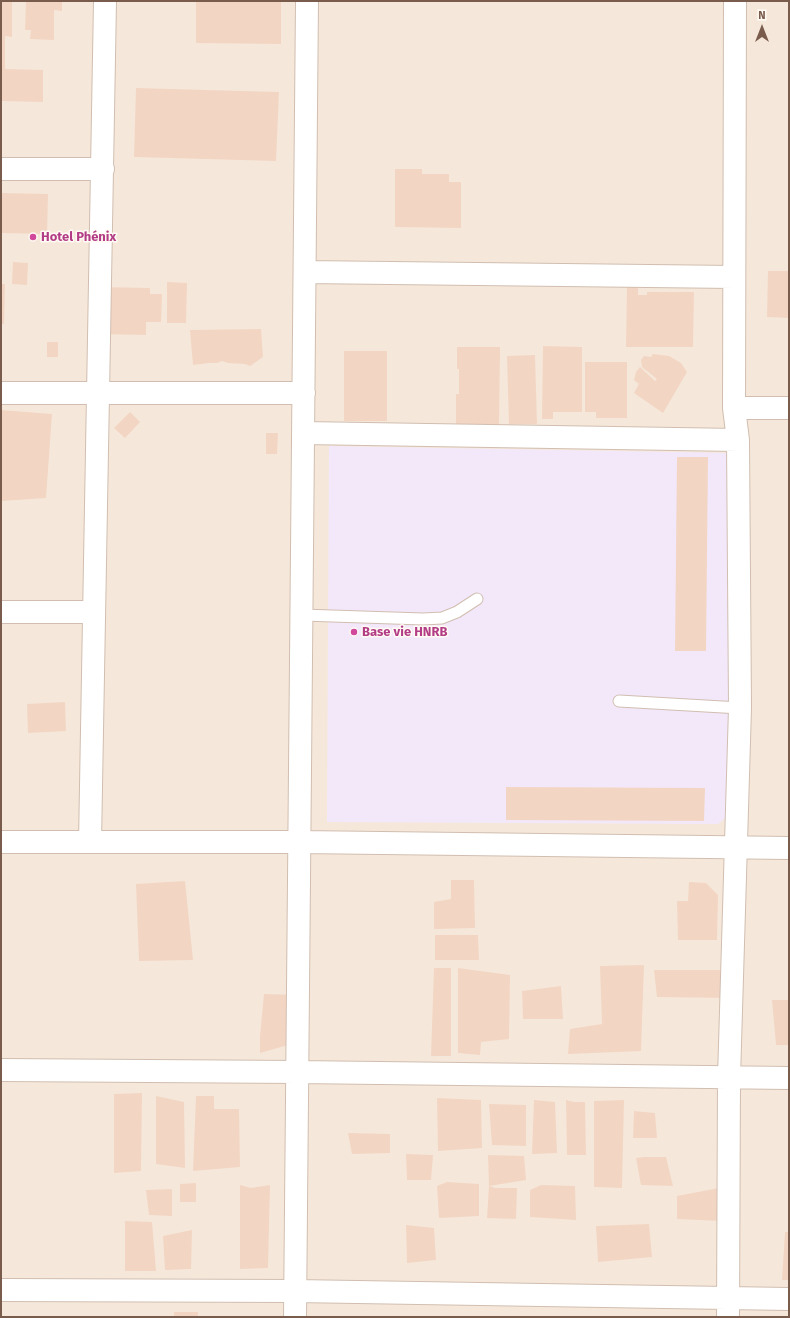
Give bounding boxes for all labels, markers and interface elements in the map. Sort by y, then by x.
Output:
north arrow [742,8,782,48]
text: N [758,9,766,22]
place label: Hotel Phénix [41,229,116,245]
marker: Hotel Phénix [28,232,38,242]
place label: Base vie HNRB [362,624,447,640]
marker: Base vie HNRB [349,627,359,637]

